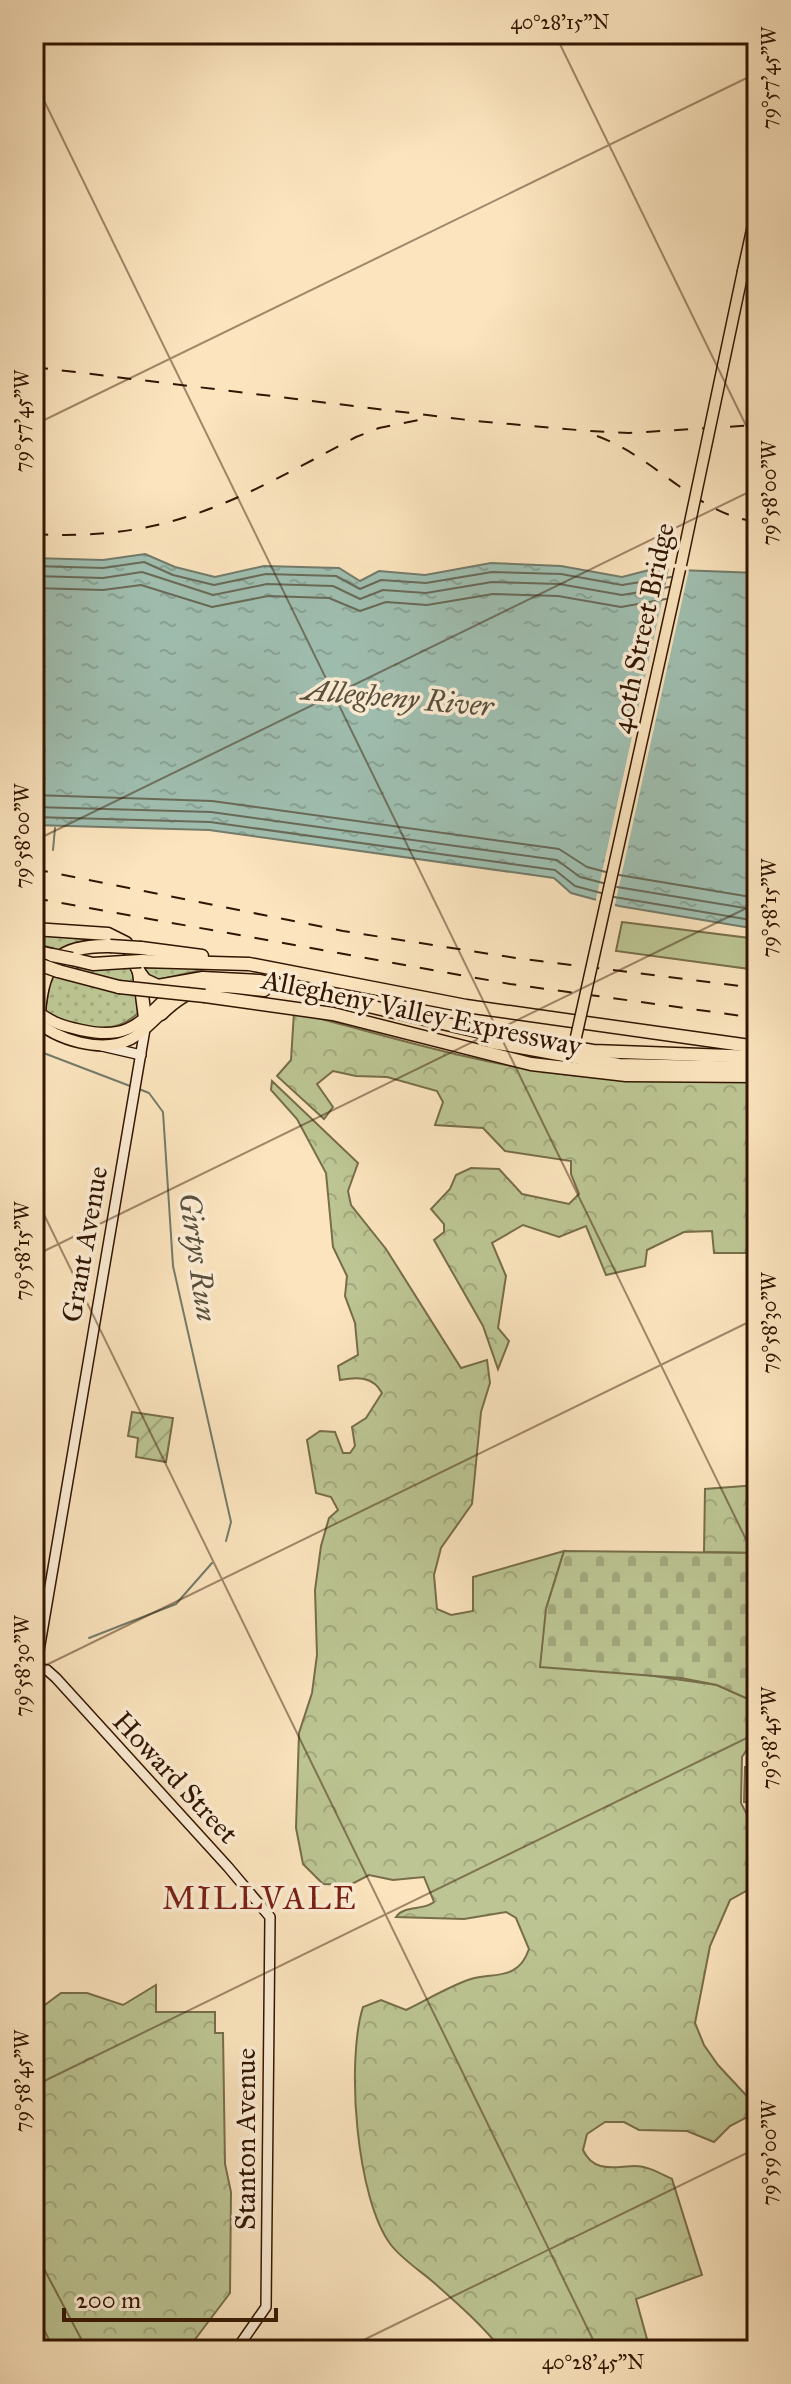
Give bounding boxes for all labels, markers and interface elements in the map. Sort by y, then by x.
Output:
text: 40°28'15"N [511,10,609,34]
text: 79°57'45"W [757,26,781,129]
text: 79°57'45"W [10,369,34,472]
text: 79°58'00"W [757,439,781,546]
street label: 40th Street Bridge [603,520,682,737]
water label: Allegheny River [298,671,496,724]
text: 79°58'00"W [10,782,34,889]
text: 79°58'15"W [757,858,781,957]
street label: Allegheny Valley Expressway [258,961,586,1064]
street label: Grant Avenue [54,1163,115,1325]
water label: Girtys Run [171,1190,225,1324]
text: 79°58'15"W [10,1201,34,1300]
text: 79°58'30"W [757,1271,781,1374]
text: 79°58'30"W [10,1614,34,1717]
text: 79°58'45"W [757,1686,781,1789]
street label: Howard Street [105,1704,246,1851]
district label: MILLVALE [162,1879,358,1918]
text: 79°58'45"W [10,2029,34,2132]
street label: Stanton Avenue [228,2048,263,2230]
text: 79°59'00"W [757,2099,781,2206]
scale bar [64,2272,276,2322]
text: 200 m [76,2285,141,2315]
text: 40°28'45"N [542,2350,644,2374]

